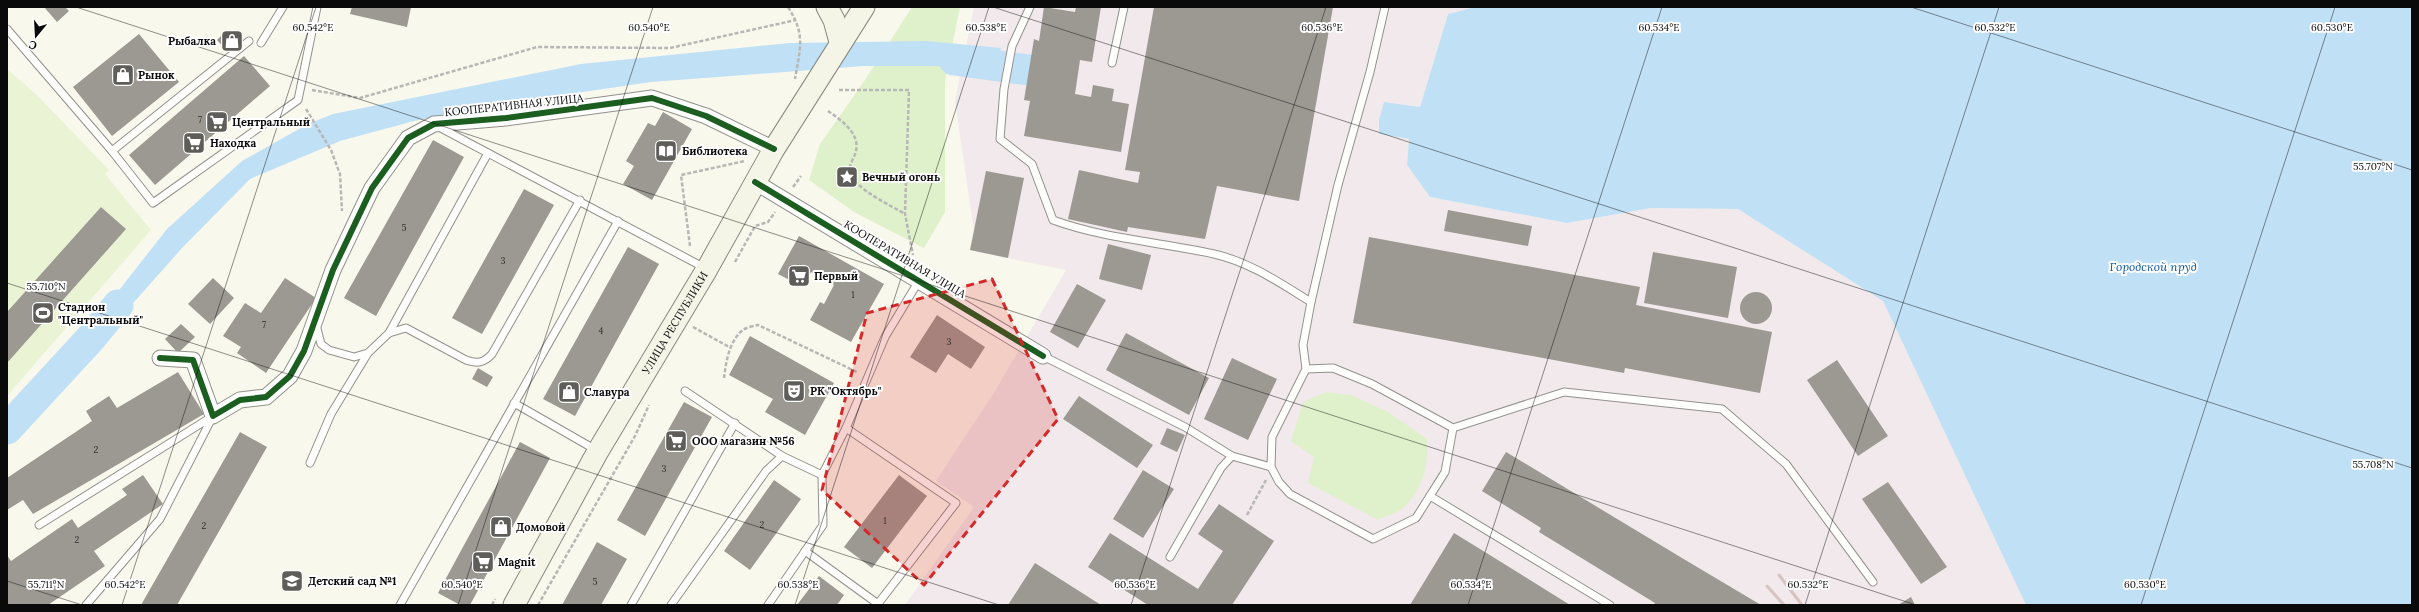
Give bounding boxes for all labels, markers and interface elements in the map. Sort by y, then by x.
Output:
north arrow [16,16,56,56]
text: 60.542°E [293,21,333,34]
text: 60.540°E [628,21,670,34]
text: 60.538°E [965,21,1007,34]
text: 60.536°E [1301,21,1343,34]
text: 60.534°E [1639,21,1679,34]
text: 60.532°E [1975,21,2015,34]
text: 60.530°E [2311,21,2353,34]
shop icon: Рыбалка [219,28,245,54]
place label: Рыбалка [168,34,216,48]
text: С [27,38,39,53]
shop icon: Рынок [110,62,136,88]
place label: Рынок [138,68,175,82]
street label: КООПЕРАТИВНАЯ УЛИЦА [444,91,585,119]
supermarket icon: Центральный [204,109,230,135]
house number: 7 [198,114,202,125]
place label: Центральный [232,115,310,129]
supermarket icon: Находка [181,130,207,156]
place label: Находка [210,136,257,150]
library icon: Библиотека [653,138,679,164]
place label: Библиотека [682,144,748,158]
text: 55.707°N [2353,160,2393,173]
place icon: Вечный огонь [834,164,860,190]
place label: Вечный огонь [862,170,940,184]
street label: КООПЕРАТИВНАЯ УЛИЦА [842,217,969,302]
house number: 5 [402,222,407,233]
house number: 3 [500,255,506,266]
water label: Городской пруд [2109,259,2197,274]
supermarket icon: Первый [786,263,812,289]
street label: УЛИЦА РЕСПУБЛИКИ [638,269,711,377]
place label: Первый [814,269,858,283]
text: 55.710°N [26,280,66,293]
house number: 1 [851,289,855,300]
sports icon: Стадион "Центральный" [30,300,56,326]
place label: Стадион "Центральный" [58,300,144,327]
house number: 7 [262,319,266,330]
house number: 4 [599,325,604,336]
house number: 3 [946,336,952,347]
theatre icon: РК "Октябрь" [781,378,807,404]
shop icon: Славура [556,379,582,405]
place label: РК "Октябрь" [810,384,882,398]
place label: Славура [584,385,630,399]
supermarket icon: ООО магазин №56 [663,428,689,454]
place label: ООО магазин №56 [692,434,795,448]
house number: 2 [94,444,99,455]
text: 55.708°N [2352,458,2394,471]
house number: 3 [661,463,667,474]
shop icon: Домовой [488,514,514,540]
house number: 1 [883,515,887,526]
house number: 2 [760,519,765,530]
house number: 2 [202,520,207,531]
place label: Домовой [516,520,565,534]
house number: 2 [75,534,80,545]
supermarket icon: Magnit [470,549,496,575]
place label: Magnit [498,555,536,569]
school or university icon: Детский сад №1 [279,568,305,594]
place label: Детский сад №1 [308,574,397,588]
house number: 5 [593,576,598,587]
text: 55.711°N [28,578,65,591]
text: 60.542°E [105,578,145,591]
text: 60.540°E [441,578,483,591]
text: 60.538°E [777,578,819,591]
text: 60.536°E [1114,578,1156,591]
text: 60.534°E [1451,578,1491,591]
text: 60.532°E [1788,578,1828,591]
text: 60.530°E [2124,578,2166,591]

